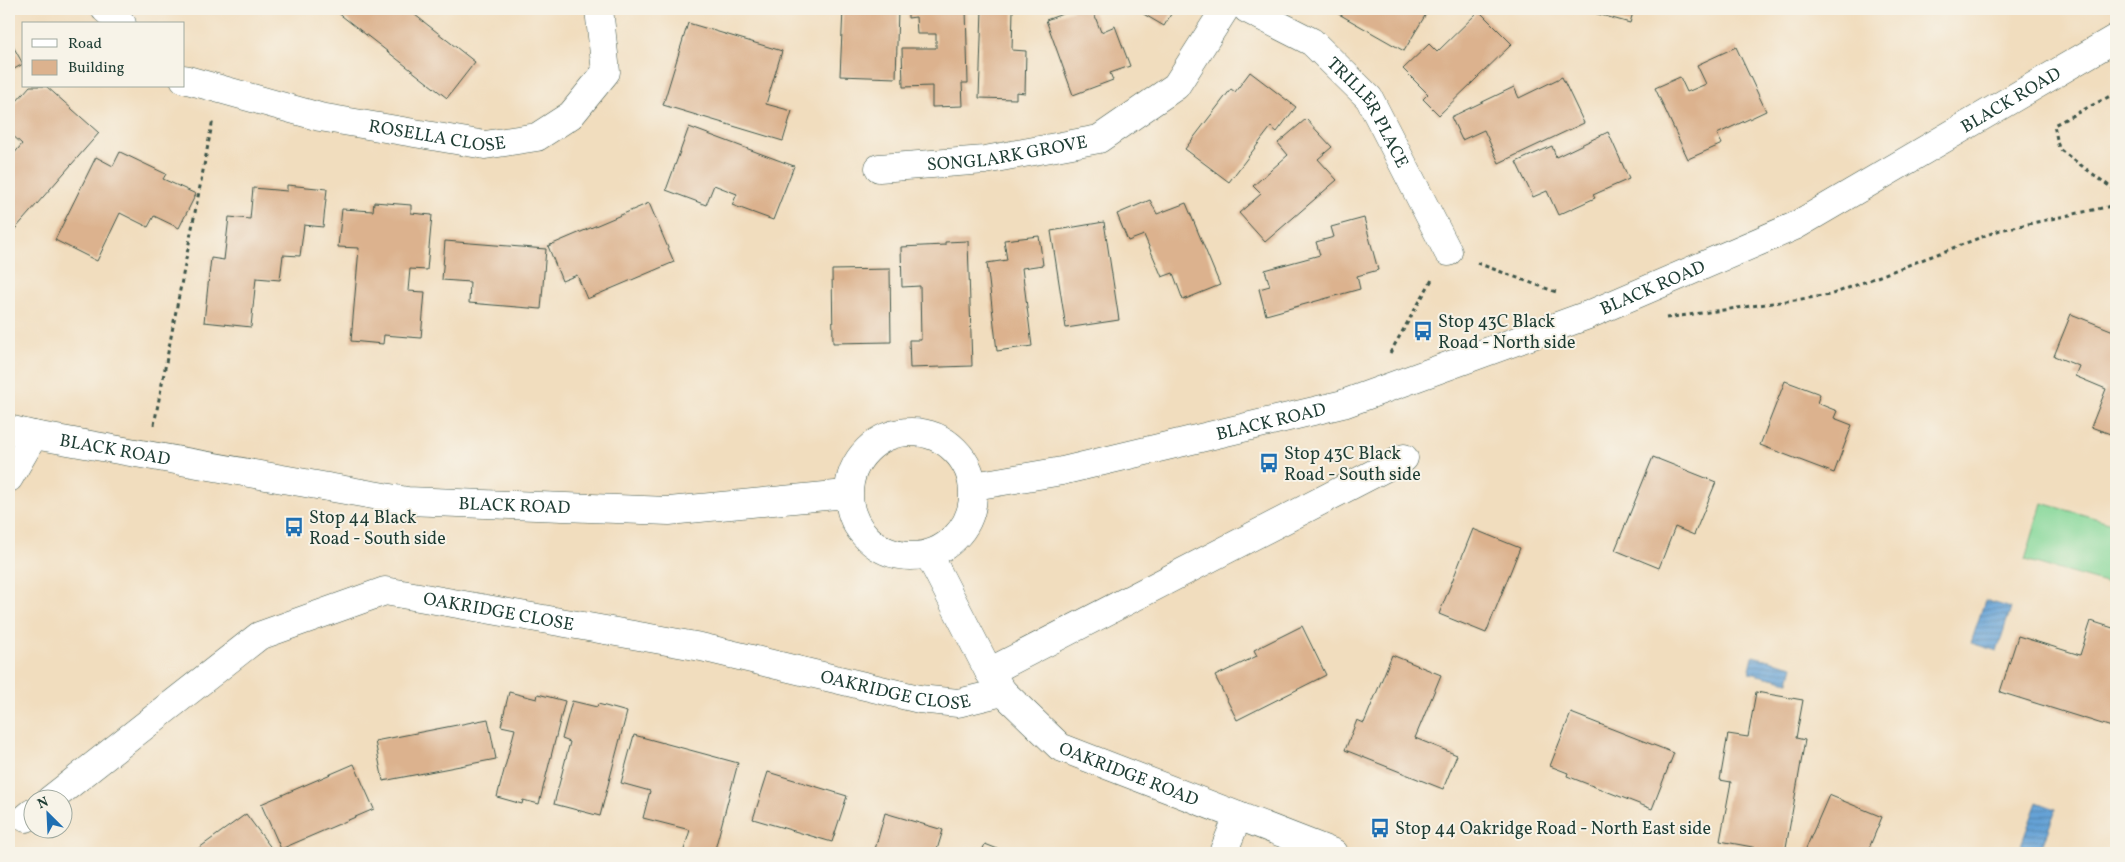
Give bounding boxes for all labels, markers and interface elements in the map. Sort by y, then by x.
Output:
legend [22,22,185,88]
text: Road [68,34,102,55]
street label: TRILLER PLACE [1320,52,1414,173]
text: Building [68,58,125,79]
street label: BLACK ROAD [1957,62,2066,140]
street label: ROSELLA CLOSE [366,114,508,159]
street label: SONGLARK GROVE [926,130,1090,178]
street label: BLACK ROAD [1597,255,1710,322]
place label: Stop 43C Black Road - North side [1438,310,1576,356]
bus stop icon: Stop 43C Black Road - North side [1412,320,1434,342]
street label: BLACK ROAD [1214,397,1329,448]
street label: BLACK ROAD [57,429,172,473]
place label: Stop 43C Black Road - South side [1284,442,1421,488]
bus stop icon: Stop 43C Black Road - South side [1258,452,1280,474]
street label: BLACK ROAD [458,492,571,521]
place label: Stop 44 Black Road - South side [309,506,446,552]
bus stop icon: Stop 44 Black Road - South side [283,516,305,538]
street label: OAKRIDGE CLOSE [421,587,576,638]
street label: OAKRIDGE CLOSE [818,665,974,717]
street label: OAKRIDGE ROAD [1055,737,1202,813]
north arrow [22,790,72,840]
text: N [35,793,52,814]
bus stop icon: Stop 44 Oakridge Road - North East side [1369,817,1391,839]
place label: Stop 44 Oakridge Road - North East side [1395,817,1711,842]

